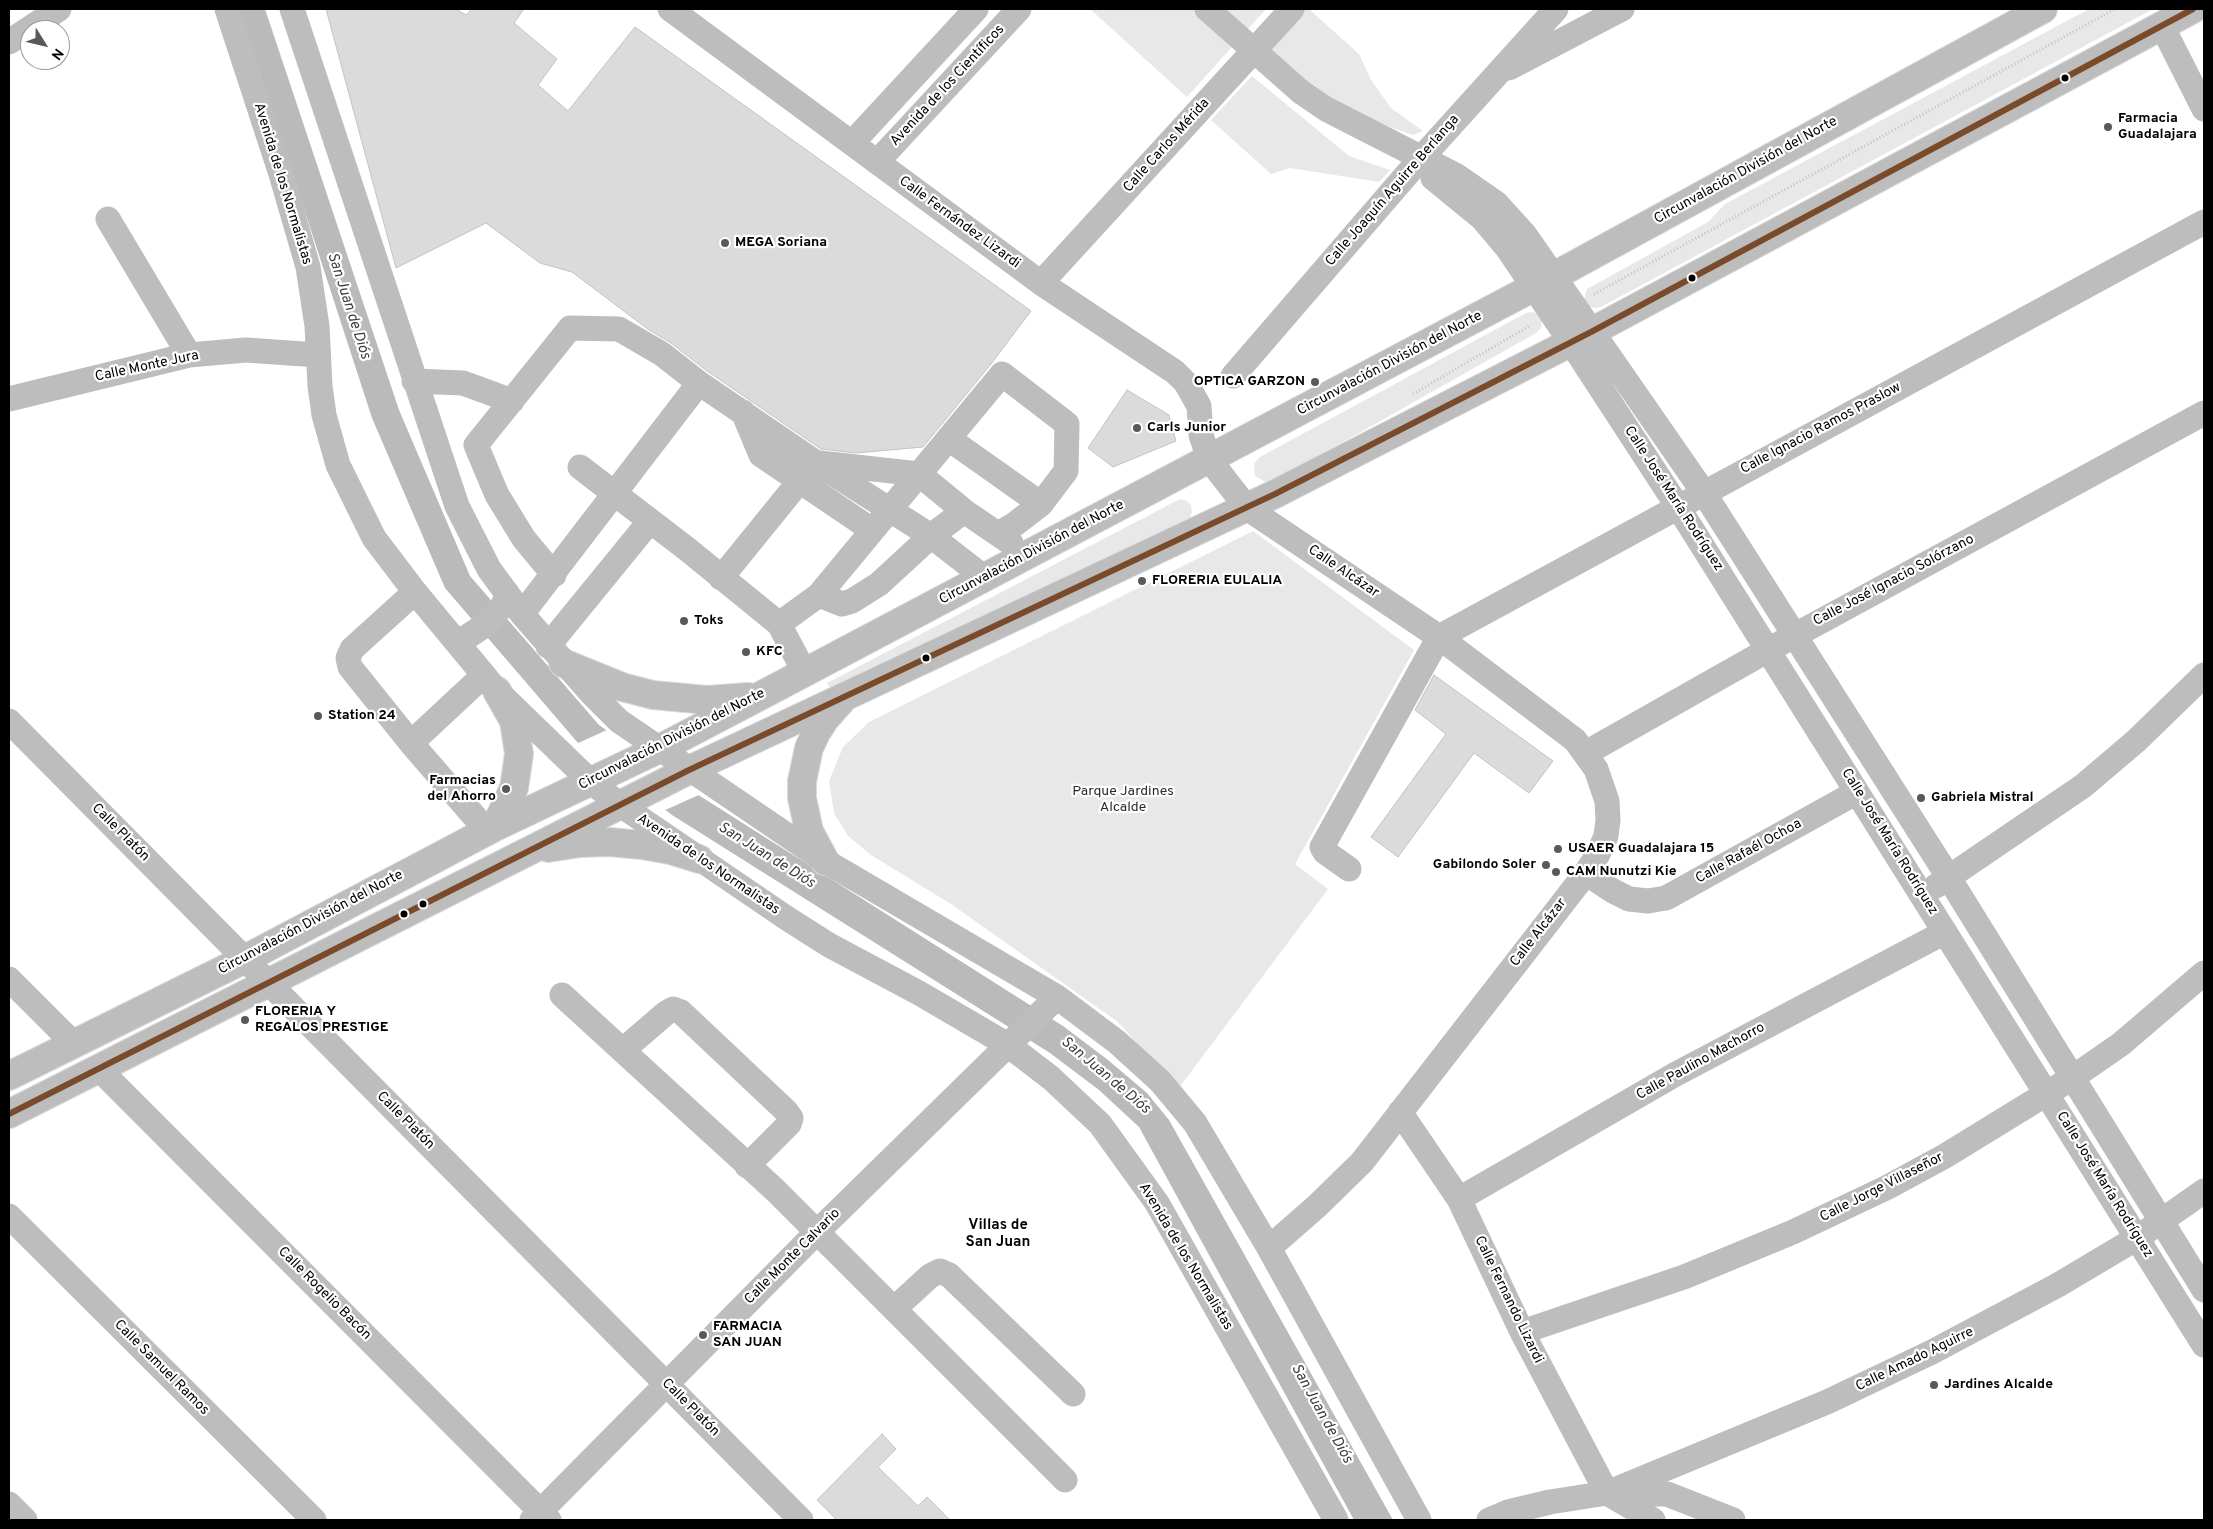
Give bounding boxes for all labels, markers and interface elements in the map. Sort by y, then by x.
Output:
north arrow [20,20,70,70]
street label: Avenida de los Científicos [887,22,1009,150]
text: N [47,44,67,63]
unlabelled marker [2060,73,2070,83]
street label: Calle Carlos Mérida [1120,96,1214,196]
street label: Avenida de los Normalistas [249,101,315,267]
place label: Farmacia Guadalajara [2118,111,2197,144]
street label: Calle Joaquín Aguirre Berlanga [1323,112,1463,270]
street label: Circunvalación División del Norte [1652,114,1840,228]
marker: Farmacia Guadalajara [2102,121,2114,133]
street label: Calle Fernández Lizardi [895,173,1023,273]
place label: MEGA Soriana [735,235,827,251]
marker: MEGA Soriana [719,237,731,249]
water label: San Juan de Diós [322,250,374,362]
unlabelled marker [1687,273,1697,283]
street label: Circunvalación División del Norte [1295,308,1485,420]
street label: Calle Monte Jura [94,348,200,386]
place label: OPTICA GARZON [1194,374,1305,390]
marker: OPTICA GARZON [1309,376,1321,388]
street label: Calle Ignacio Ramos Praslow [1738,379,1904,479]
place label: Carls Junior [1147,420,1226,436]
marker: Carls Junior [1131,422,1143,434]
street label: Calle José María Rodríguez [1620,423,1726,575]
street label: Circunvalación División del Norte [937,497,1127,609]
street label: Calle José Ignacio Solórzano [1811,531,1977,631]
street label: Calle Alcázar [1304,542,1382,602]
place label: FLORERIA EULALIA [1152,573,1282,589]
marker: FLORERIA EULALIA [1136,575,1148,587]
place label: Toks [694,613,724,629]
marker: Toks [678,615,690,627]
place label: KFC [756,644,783,660]
marker: KFC [740,646,752,658]
unlabelled marker [921,653,931,663]
street label: Circunvalación División del Norte [576,686,768,794]
place label: Station 24 [328,708,396,724]
marker: Station 24 [312,710,324,722]
street label: Calle José María Rodríguez [1837,766,1941,918]
place label: Farmacias del Ahorro [427,773,496,806]
marker: Farmacias del Ahorro [500,783,512,795]
park label: Parque Jardines Alcalde [1072,784,1174,816]
place label: Gabriela Mistral [1931,790,2034,806]
marker: Gabriela Mistral [1915,792,1927,804]
street label: Calle Platón [88,801,152,865]
street label: Avenida de los Normalistas [633,811,783,919]
street label: Calle Rafaél Ochoa [1693,816,1805,888]
water label: San Juan de Diós [714,819,818,893]
place label: USAER Guadalajara 15 [1568,841,1714,857]
marker: USAER Guadalajara 15 [1552,843,1564,855]
place label: Gabilondo Soler [1433,857,1536,873]
marker: Gabilondo Soler [1540,859,1552,871]
place label: CAM Nunutzi Kie [1566,864,1677,880]
marker: CAM Nunutzi Kie [1550,866,1562,878]
street label: Circunvalación División del Norte [216,867,406,979]
street label: Calle Alcázar [1507,895,1571,971]
unlabelled marker [418,899,428,909]
unlabelled marker [399,909,409,919]
place label: FLORERIA Y REGALOS PRESTIGE [255,1004,388,1036]
marker: FLORERIA Y REGALOS PRESTIGE [239,1014,251,1026]
street label: Calle Paulino Machorro [1634,1020,1768,1104]
water label: San Juan de Diós [1057,1033,1153,1119]
street label: Calle Platón [373,1089,437,1153]
street label: Calle José María Rodríguez [2052,1109,2156,1261]
street label: Calle Jorge Villaseñor [1818,1150,1946,1226]
street label: Avenida de los Normalistas [1134,1180,1236,1334]
street label: Calle Monte Calvario [742,1206,844,1308]
district label: Villas de San Juan [966,1217,1030,1252]
street label: Calle Fernando Lizardi [1470,1234,1546,1366]
street label: Calle Rogelio Bacón [274,1244,374,1344]
street label: Calle Samuel Ramos [110,1317,212,1419]
place label: FARMACIA SAN JUAN [713,1319,782,1351]
street label: Calle Amado Aguirre [1853,1324,1977,1396]
marker: FARMACIA SAN JUAN [697,1329,709,1341]
water label: San Juan de Diós [1286,1361,1356,1467]
street label: Calle Platón [658,1376,722,1440]
place label: Jardines Alcalde [1944,1377,2053,1393]
marker: Jardines Alcalde [1928,1379,1940,1391]

